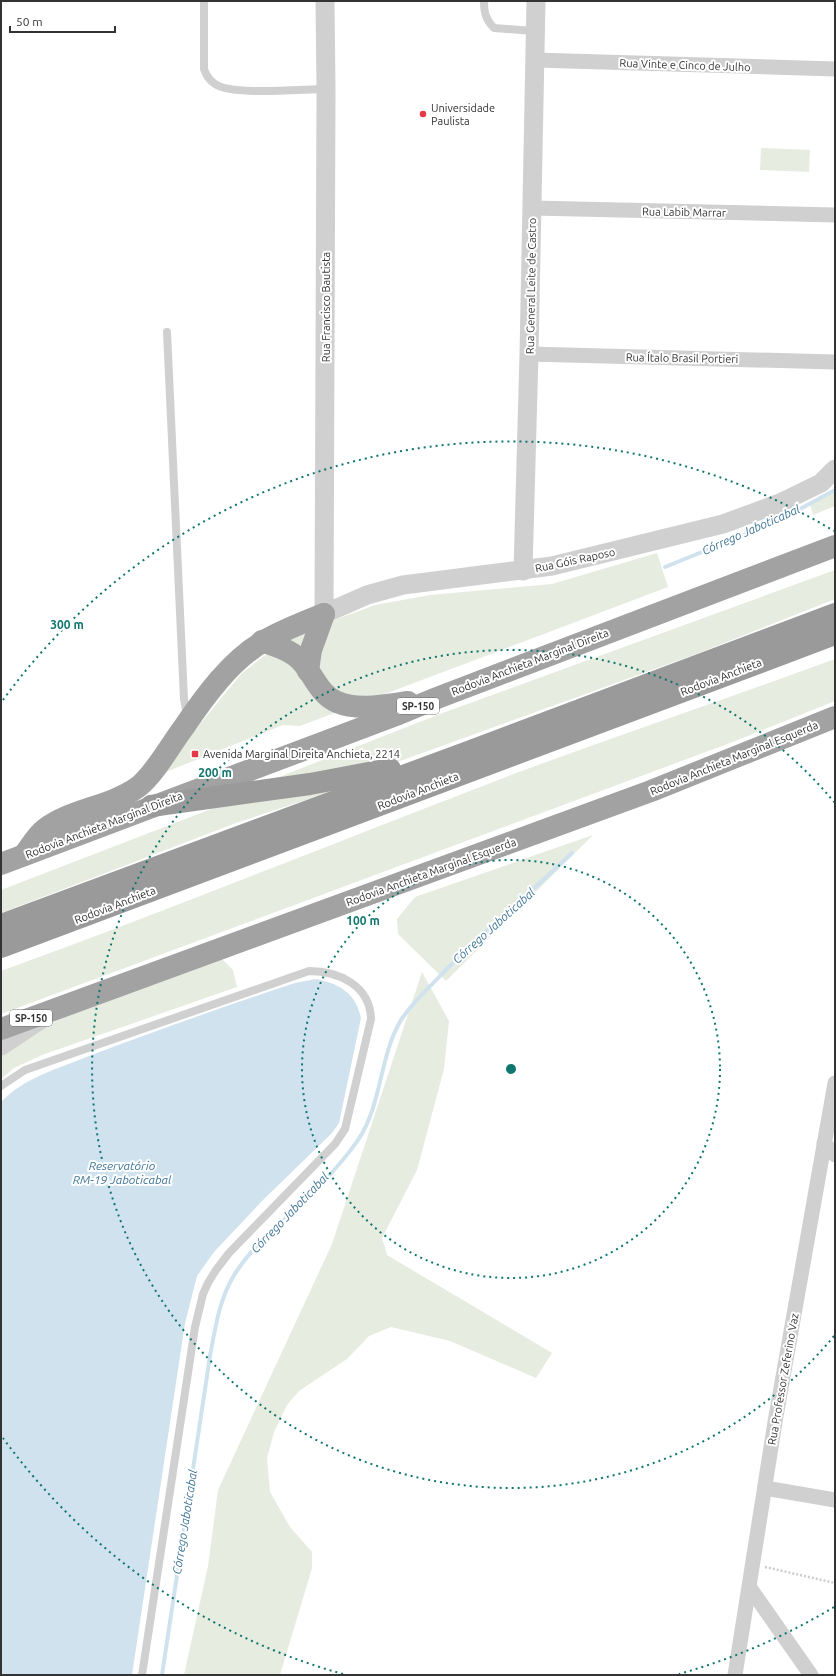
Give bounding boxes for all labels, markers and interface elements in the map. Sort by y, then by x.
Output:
scale bar [10,8,115,34]
text: 50 m [16,15,43,28]
street label: Rua Vinte e Cinco de Julho [619,57,751,73]
place label: Universidade Paulista [431,102,495,127]
marker: Universidade Paulista [418,109,428,119]
street label: Rua Labib Marrar [642,205,727,219]
street label: Rua General Leite de Castro [524,218,538,354]
street label: Rua Francisco Bautista [320,252,332,362]
street label: Rua Ítalo Brasil Portieri [626,350,738,365]
water label: Córrego Jaboticabal [700,502,802,557]
street label: Rua Góis Raposo [534,546,616,574]
text: 300 m [50,618,84,631]
street label: Rodovia Anchieta Marginal Direita [450,626,610,698]
street label: Rodovia Anchieta [679,656,763,698]
road number: SP-150 [397,698,439,714]
street label: Rodovia Anchieta Marginal Esquerda [648,719,820,797]
place label: Avenida Marginal Direita Anchieta, 2214 [203,748,400,760]
marker: Avenida Marginal Direita Anchieta, 2214 [190,749,200,759]
text: 200 m [198,766,232,779]
street label: Rodovia Anchieta [376,770,460,812]
street label: Rodovia Anchieta Marginal Direita [24,789,184,861]
street label: Rodovia Anchieta Marginal Esquerda [344,836,518,908]
street label: Rodovia Anchieta [73,884,157,926]
water label: Córrego Jaboticabal [450,885,538,966]
text: 100 m [346,914,380,927]
road number: SP-150 [10,1010,52,1026]
centre of rings [504,1062,518,1076]
water label: Reservatório RM-19 Jaboticabal [73,1159,172,1186]
water label: Córrego Jaboticabal [248,1170,332,1255]
street label: Rua Professor Zeferino Vaz [765,1312,801,1446]
water label: Córrego Jaboticabal [170,1468,199,1575]

